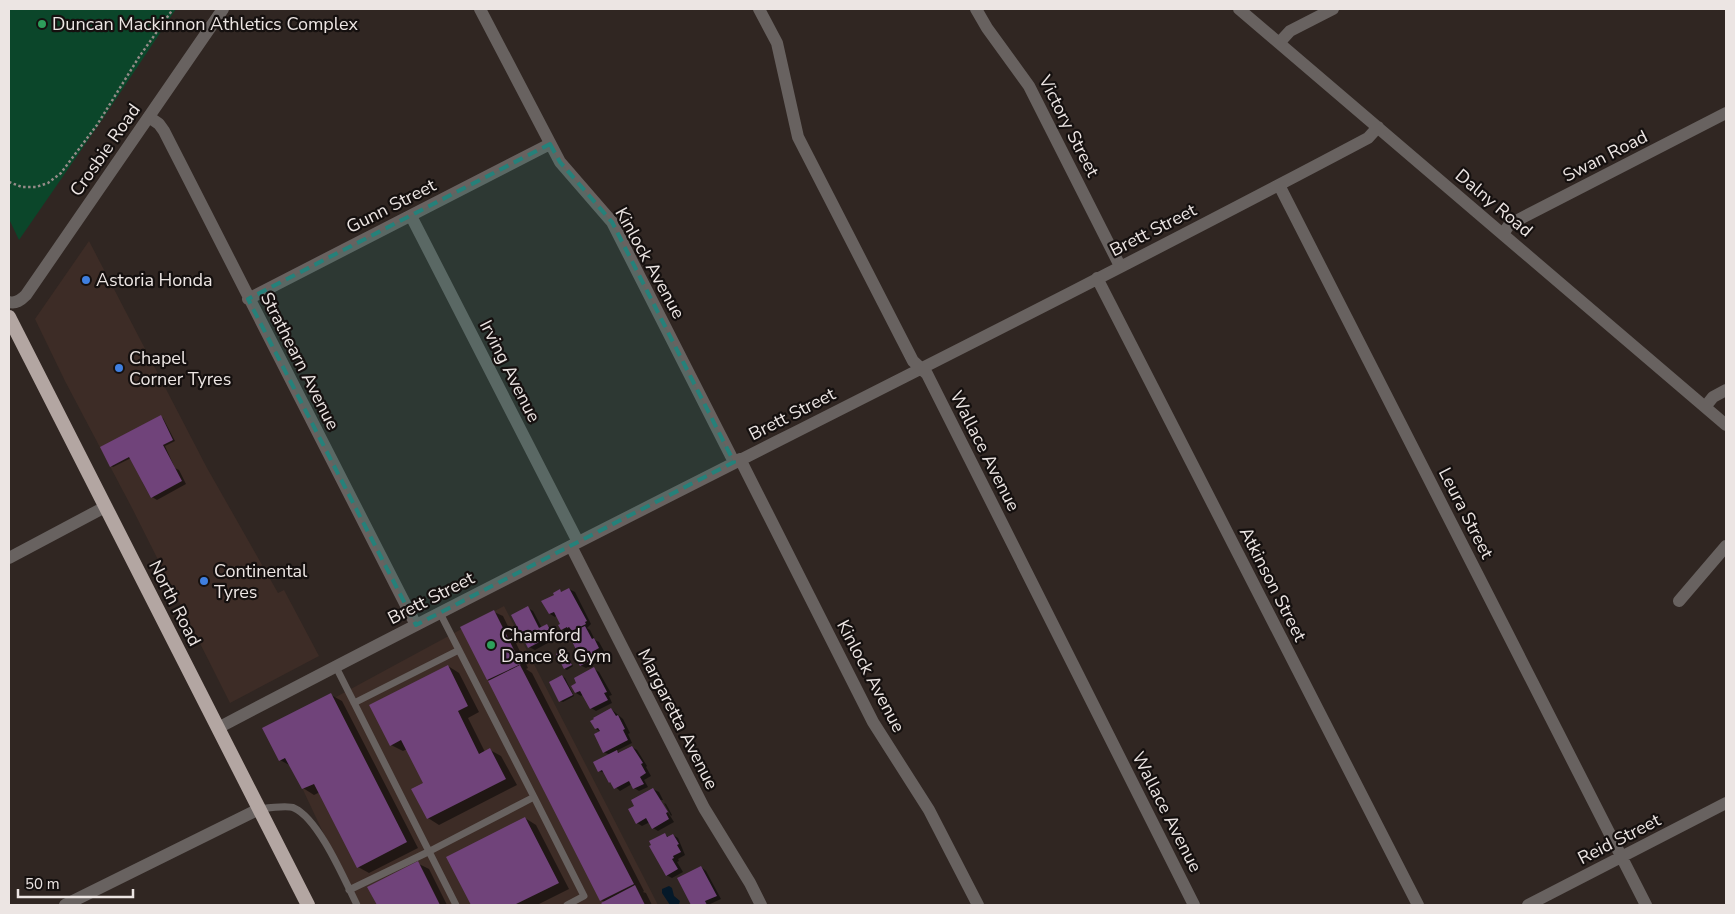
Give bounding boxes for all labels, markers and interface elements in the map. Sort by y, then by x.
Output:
place label: Duncan Mackinnon Athletics Complex [52,12,359,36]
marker: Duncan Mackinnon Athletics Complex [36,18,48,30]
street label: Victory Street [1033,70,1105,182]
street label: Crosbie Road [64,99,146,201]
street label: Swan Road [1558,124,1652,188]
street label: Dalny Road [1450,164,1538,242]
street label: Gunn Street [342,173,440,239]
street label: Brett Street [1106,198,1201,262]
street label: Kinlock Avenue [609,203,691,323]
place label: Astoria Honda [96,268,213,292]
marker: Astoria Honda [80,274,92,286]
street label: Strathearn Avenue [255,288,345,434]
street label: Irving Avenue [474,316,546,426]
place label: Chapel Corner Tyres [129,346,231,391]
marker: Chapel Corner Tyres [113,362,125,374]
street label: Brett Street [745,382,840,446]
street label: Wallace Avenue [944,387,1026,515]
street label: Leura Street [1433,463,1499,563]
street label: Atkinson Street [1234,523,1312,646]
street label: North Road [143,556,207,650]
place label: Continental Tyres [214,559,308,604]
street label: Brett Street [384,566,479,630]
marker: Continental Tyres [198,575,210,587]
street label: Kinlock Avenue [831,616,911,736]
place label: Chamford Dance & Gym [501,623,611,668]
marker: Chamford Dance & Gym [485,639,497,651]
street label: Margaretta Avenue [632,644,724,794]
street label: Wallace Avenue [1126,748,1208,876]
street label: Reid Street [1574,808,1665,870]
scale bar [18,866,132,898]
text: 50 m [25,874,60,894]

